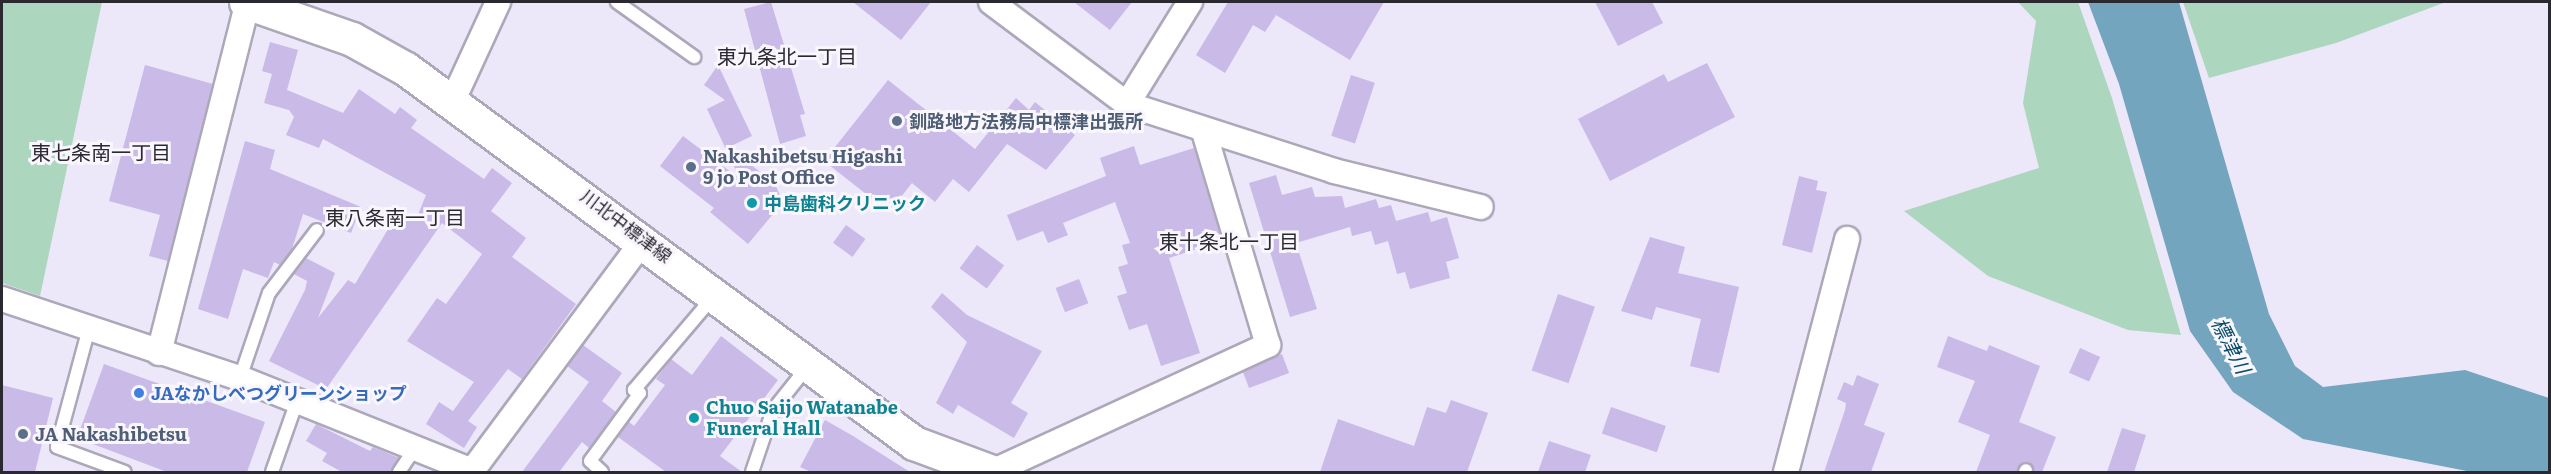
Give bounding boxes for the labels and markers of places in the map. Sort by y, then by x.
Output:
place label: 釧路地方法務局中標津出張所 [909,110,1143,132]
marker: 釧路地方法務局中標津出張所 [890,114,904,128]
place label: Nakashibetsu Higashi 9 jo Post Office [703,146,903,188]
marker: Nakashibetsu Higashi 9 jo Post Office [684,160,698,174]
place label: 中島歯科クリニック [764,192,926,214]
marker: 中島歯科クリニック [745,196,759,210]
place label: JAなかしべつグリーンショップ [151,382,408,404]
marker: JAなかしべつグリーンショップ [132,386,146,400]
place label: Chuo Saijo Watanabe Funeral Hall [706,397,898,440]
marker: Chuo Saijo Watanabe Funeral Hall [687,411,701,425]
place label: JA Nakashibetsu [35,423,187,445]
marker: JA Nakashibetsu [16,427,30,441]

